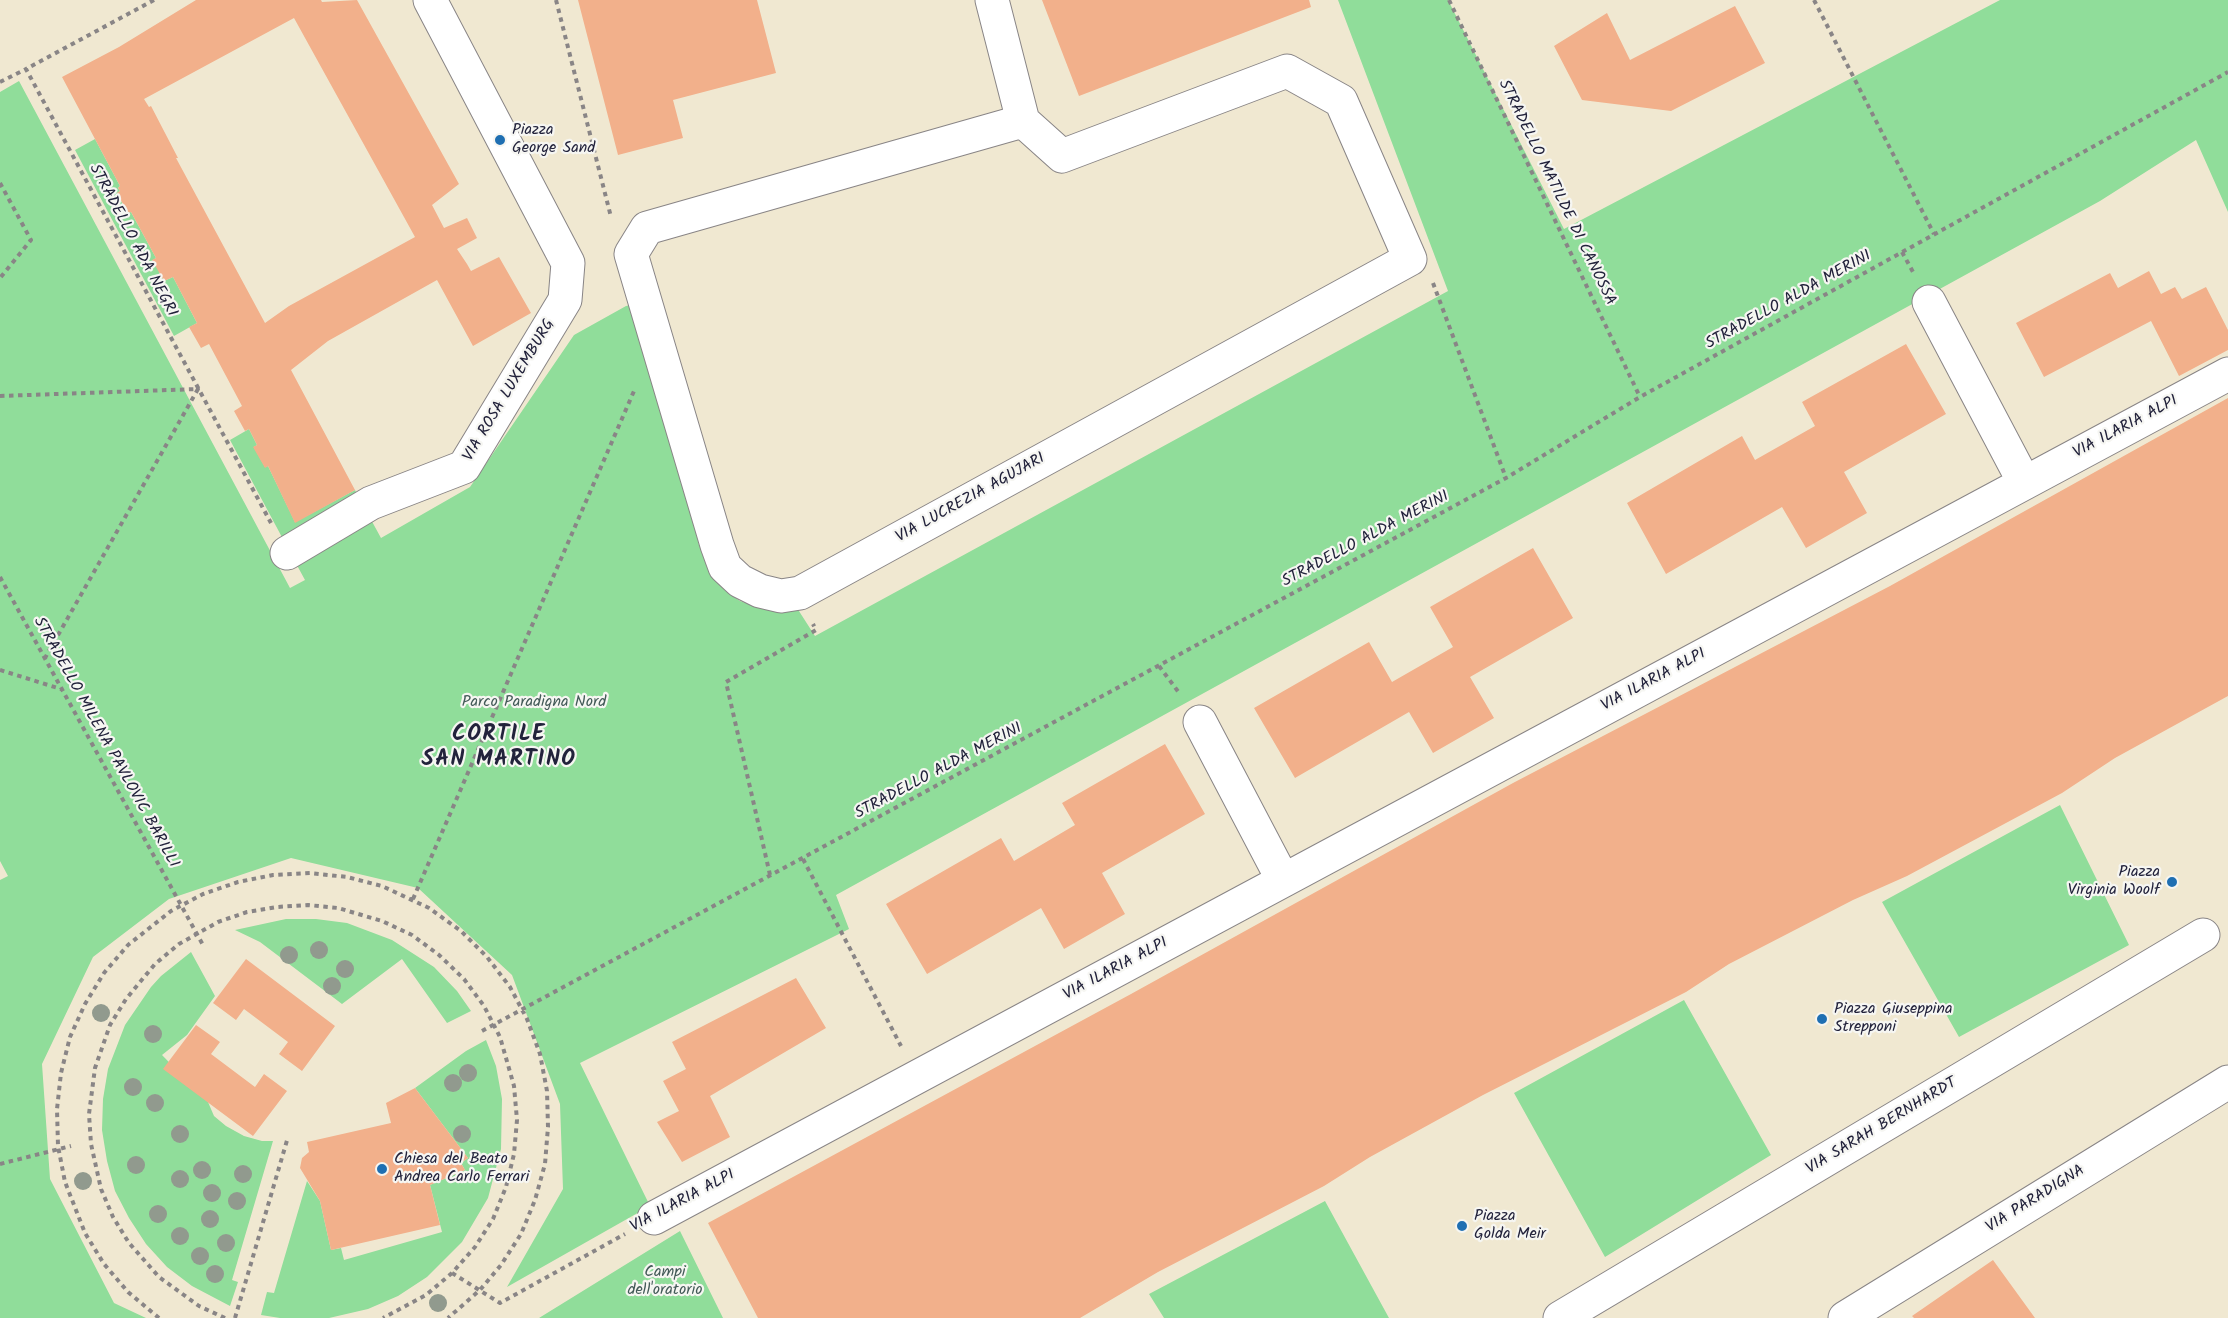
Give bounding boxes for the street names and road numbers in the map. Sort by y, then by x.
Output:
street label: STRADELLO MATILDE DI CANOSSA [1493,77,1619,309]
street label: STRADELLO ADA NEGRI [84,161,180,321]
street label: STRADELLO ALDA MERINI [1703,247,1875,355]
street label: VIA ROSA LUXEMBURG [460,316,560,466]
street label: VIA ILARIA ALPI [2070,392,2182,464]
street label: VIA LUCREZIA AGUJARI [893,450,1049,548]
street label: STRADELLO ALDA MERINI [1279,488,1453,592]
street label: STRADELLO MILENA PAVLOVIC BARILLI [28,614,182,872]
street label: VIA ILARIA ALPI [1598,645,1710,717]
street label: STRADELLO ALDA MERINI [852,720,1026,824]
street label: VIA ILARIA ALPI [1060,934,1172,1006]
street label: VIA SARAH BERNHARDT [1803,1074,1961,1180]
street label: VIA PARADIGNA [1983,1162,2089,1238]
street label: VIA ILARIA ALPI [627,1166,739,1238]

